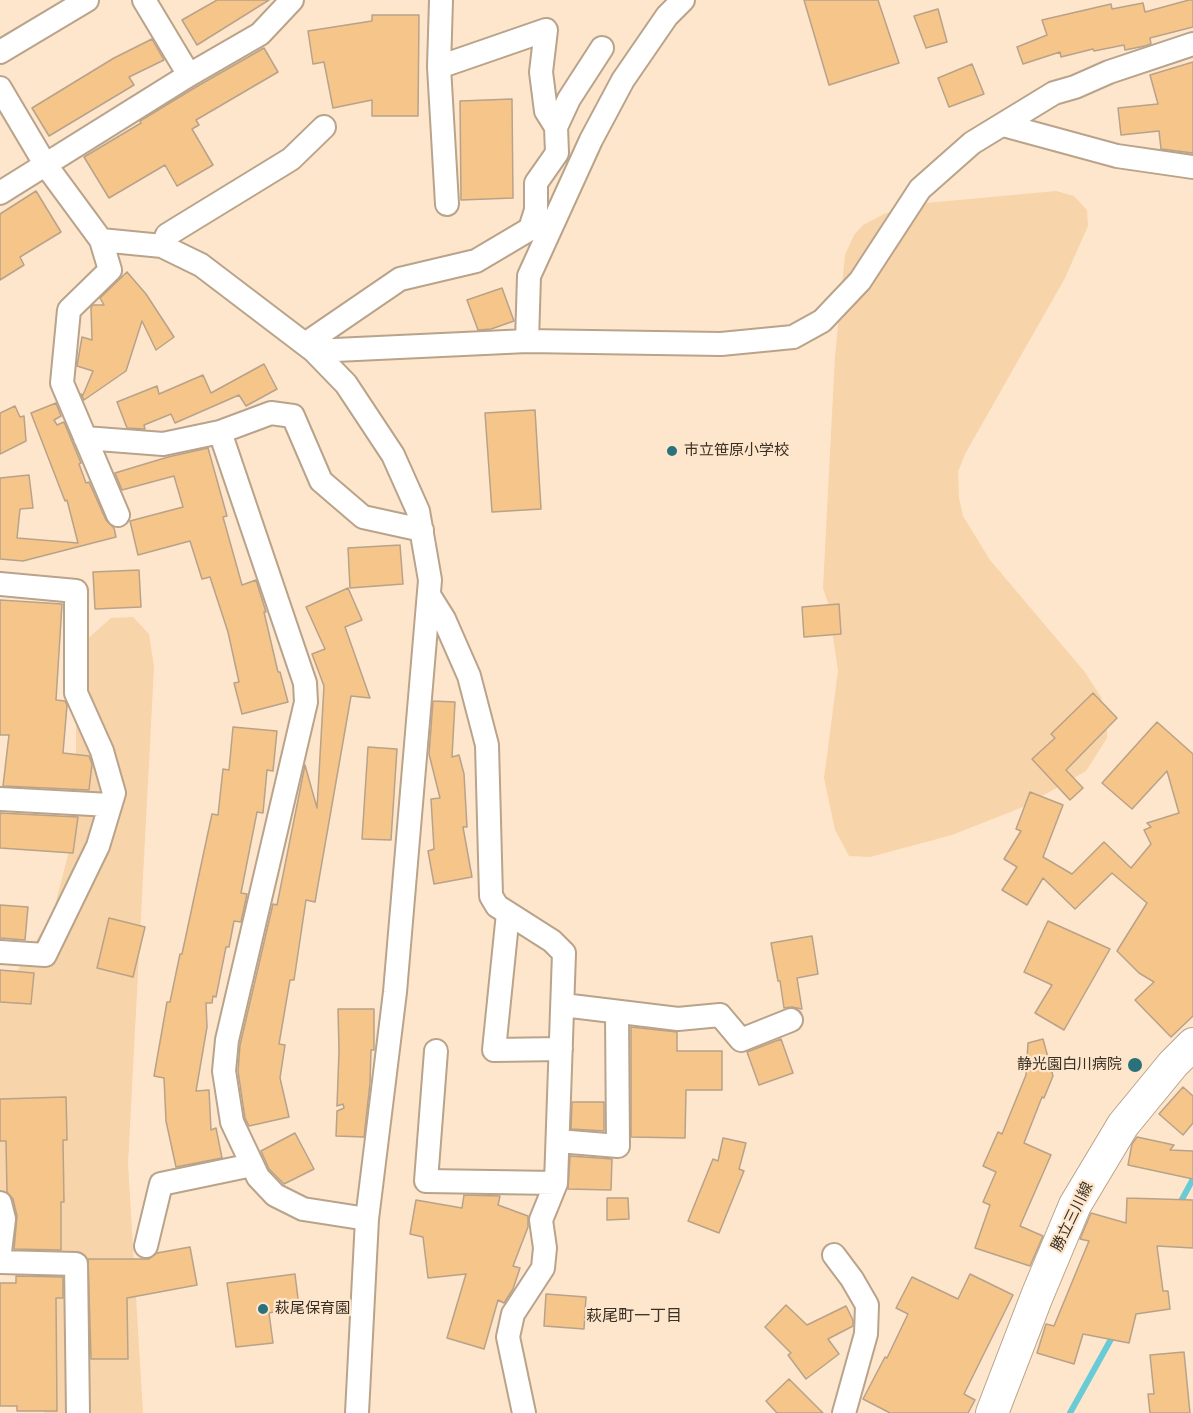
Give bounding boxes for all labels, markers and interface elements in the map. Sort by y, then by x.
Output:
place label: 市立笹原小学校 [684,442,789,460]
marker: 市立笹原小学校 [665,444,679,458]
place label: 静光園白川病院 [1017,1056,1122,1074]
marker: 静光園白川病院 [1126,1056,1144,1074]
street label: 勝立三川線 [1048,1179,1098,1255]
place label: 萩尾保育園 [275,1300,350,1318]
marker: 萩尾保育園 [256,1302,270,1316]
district label: 萩尾町一丁目 [586,1307,682,1327]

